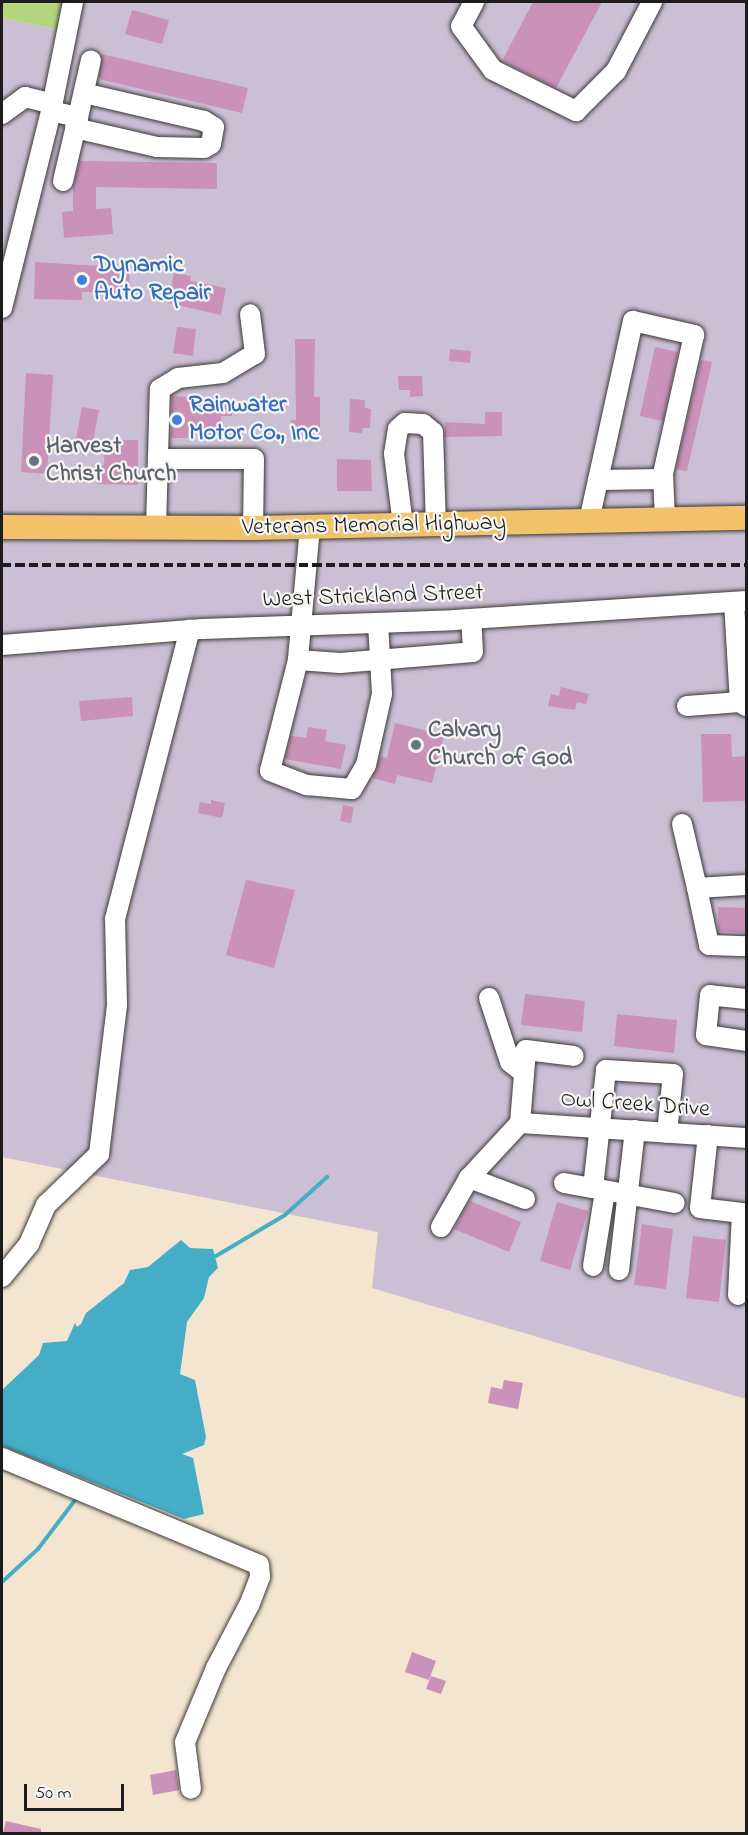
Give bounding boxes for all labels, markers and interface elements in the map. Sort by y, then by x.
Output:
place label: Dynamic Auto Repair [94,252,211,308]
marker: Dynamic Auto Repair [75,273,89,287]
place label: Rainwater Motor Co., Inc [189,392,319,448]
marker: Rainwater Motor Co., Inc [170,413,184,427]
place label: Harvest Christ Church [46,433,176,489]
marker: Harvest Christ Church [27,454,41,468]
street label: Veterans Memorial Highway [242,509,506,543]
street label: West Strickland Street [262,579,484,615]
place label: Calvary Church of God [428,717,572,773]
marker: Calvary Church of God [409,738,423,752]
street label: Owl Creek Drive [559,1085,711,1125]
scale bar [27,1772,128,1810]
text: 50 m [35,1781,72,1807]

